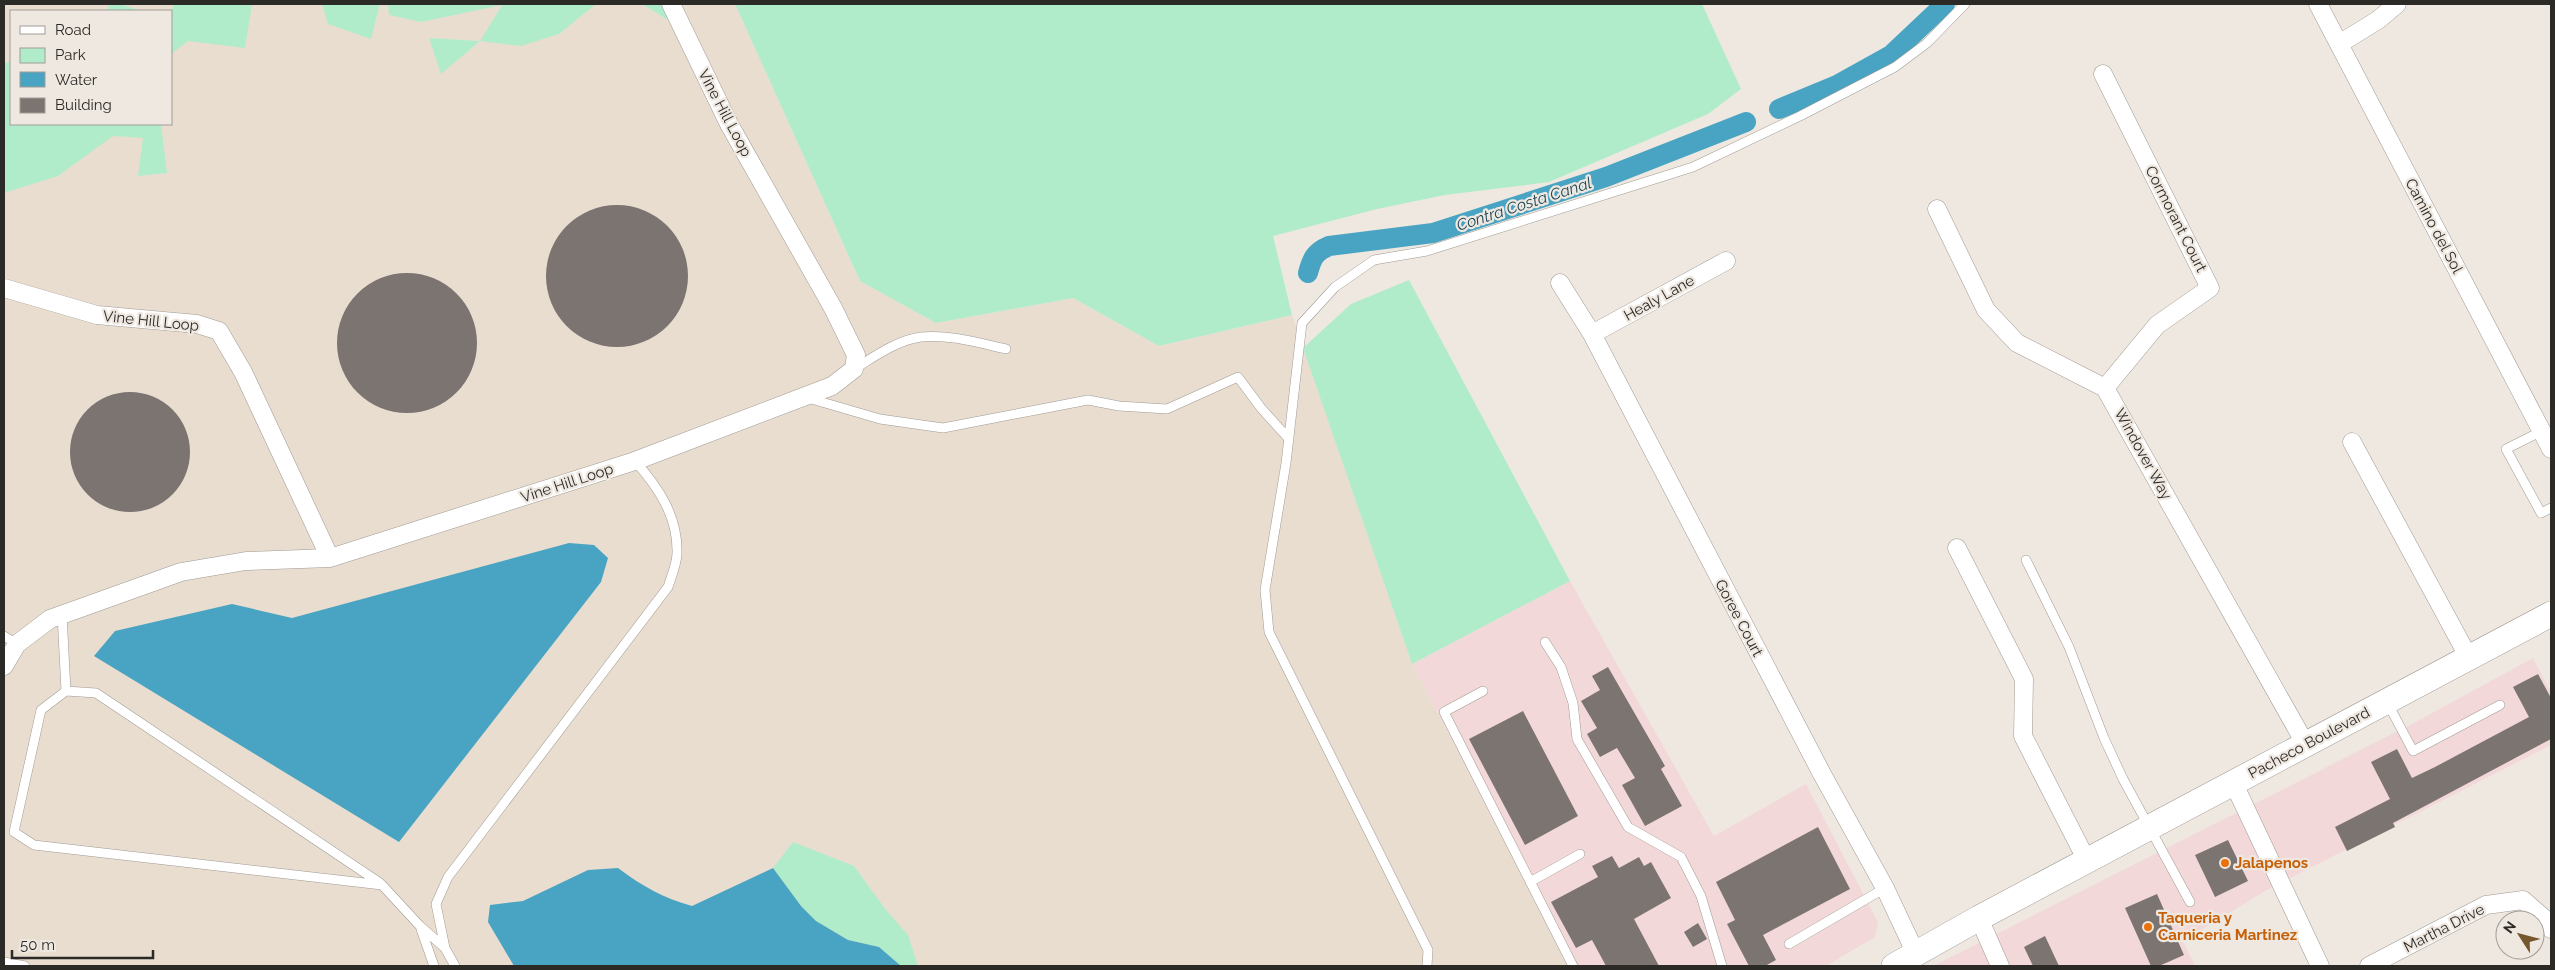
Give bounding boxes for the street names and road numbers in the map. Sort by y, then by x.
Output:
street label: Vine Hill Loop [694,66,756,160]
street label: Cormorant Court [2142,163,2210,275]
street label: Camino del Sol [2401,176,2467,277]
street label: Healy Lane [1621,271,1698,325]
street label: Vine Hill Loop [102,307,200,335]
street label: Windover Way [2111,405,2175,503]
street label: Vine Hill Loop [518,460,616,506]
street label: Goree Court [1711,576,1767,660]
street label: Pacheco Boulevard [2245,703,2373,783]
street label: Martha Drive [2401,900,2487,956]

